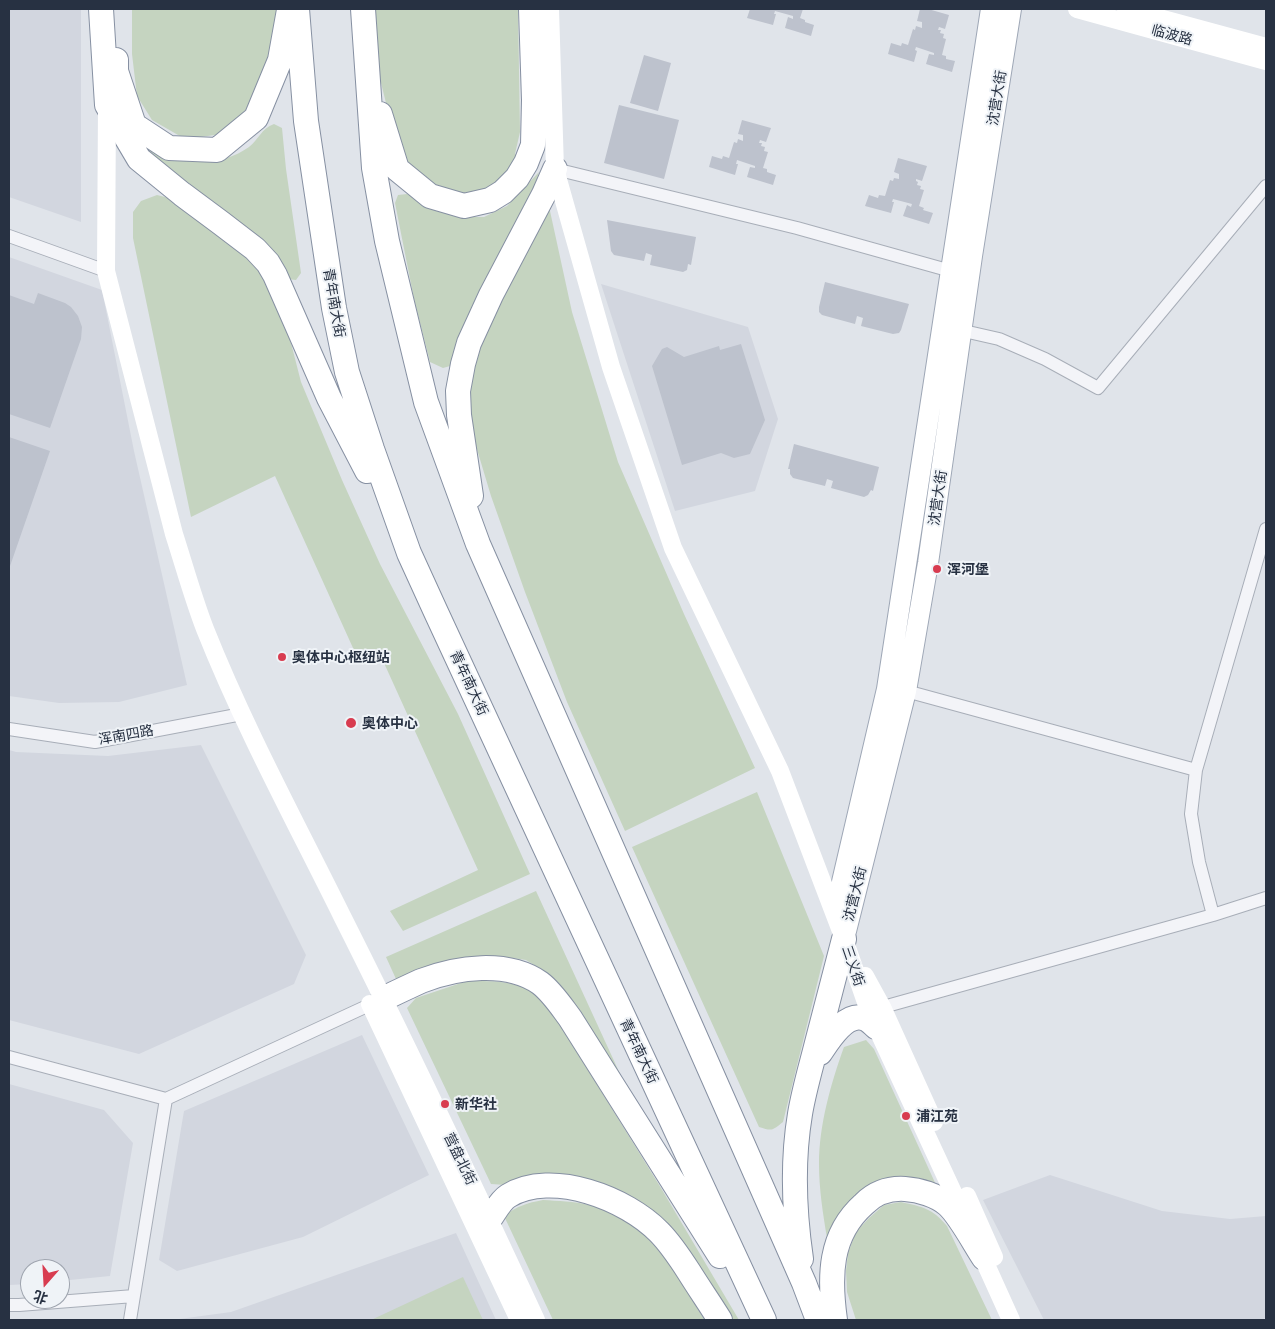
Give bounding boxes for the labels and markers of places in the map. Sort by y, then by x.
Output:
place label: 浑河堡 [947,561,989,577]
marker: 浑河堡 [931,563,943,575]
place label: 奥体中心枢纽站 [292,649,390,665]
marker: 奥体中心枢纽站 [276,651,288,663]
place label: 奥体中心 [362,715,418,731]
marker: 奥体中心 [344,716,358,730]
place label: 新华社 [455,1096,497,1112]
marker: 新华社 [439,1098,451,1110]
place label: 浦江苑 [916,1108,958,1124]
marker: 浦江苑 [900,1110,912,1122]

